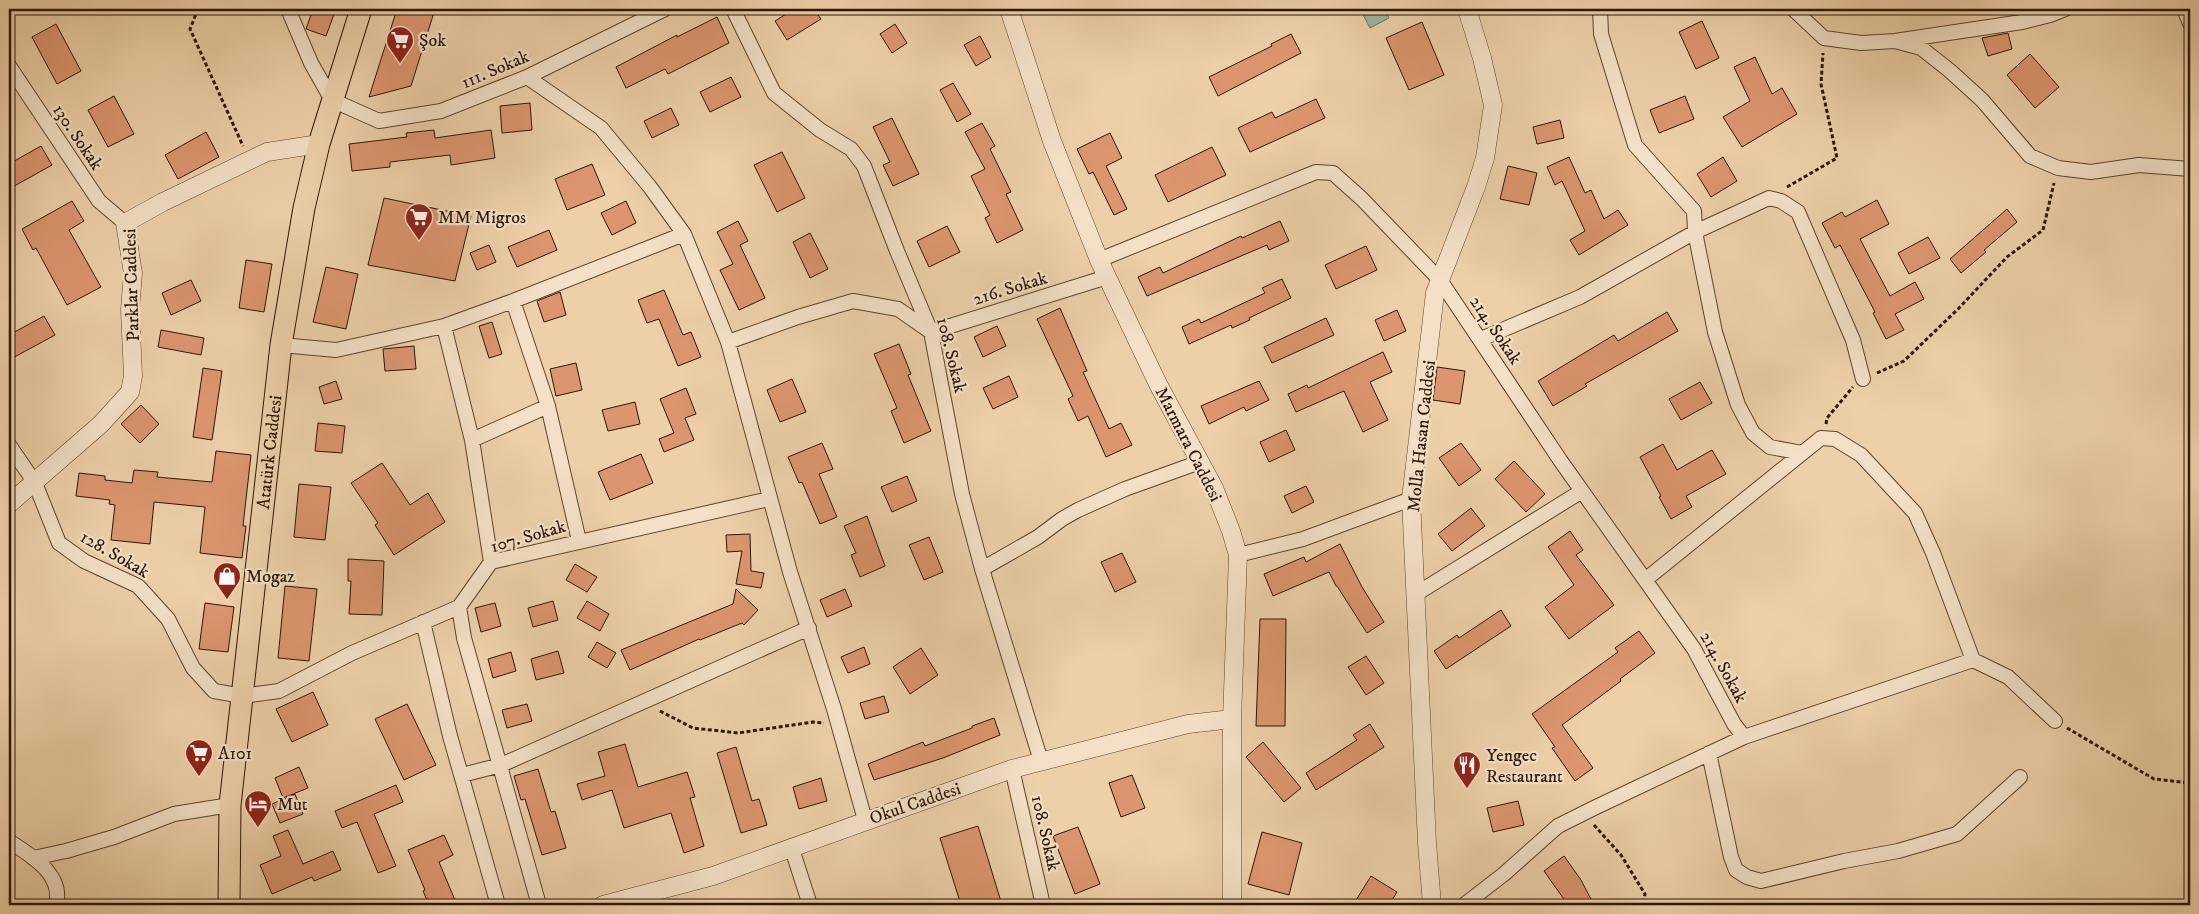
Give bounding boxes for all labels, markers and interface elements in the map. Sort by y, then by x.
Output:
supermarket icon: Şok [385,25,415,64]
place label: Şok [419,30,446,52]
street label: 111. Sokak [458,46,533,94]
street label: 130. Sokak [47,100,107,175]
supermarket icon: MM Migros [404,202,434,241]
place label: MM Migros [438,207,526,229]
street label: Parklar Caddesi [119,228,145,342]
street label: 216. Sokak [970,267,1050,311]
street label: 214. Sokak [1464,292,1526,369]
street label: 108. Sokak [931,315,971,395]
street label: Molla Hasan Caddesi [1403,359,1441,513]
street label: Marmara Caddesi [1150,383,1226,506]
street label: Atatürk Caddesi [253,394,287,510]
street label: 107. Sokak [488,516,569,558]
street label: 128. Sokak [76,526,153,583]
shop icon: Mogaz [212,561,242,600]
place label: Mogaz [246,566,295,588]
street label: 214. Sokak [1695,628,1752,707]
supermarket icon: A101 [184,738,214,777]
place label: A101 [218,743,252,765]
place label: Yengec Restaurant [1486,745,1563,788]
restaurant icon: Yengec Restaurant [1452,750,1482,789]
street label: Okul Caddesi [867,778,964,830]
hotel icon: Mut [243,789,273,828]
street label: 108. Sokak [1026,793,1064,873]
place label: Mut [277,794,308,816]

